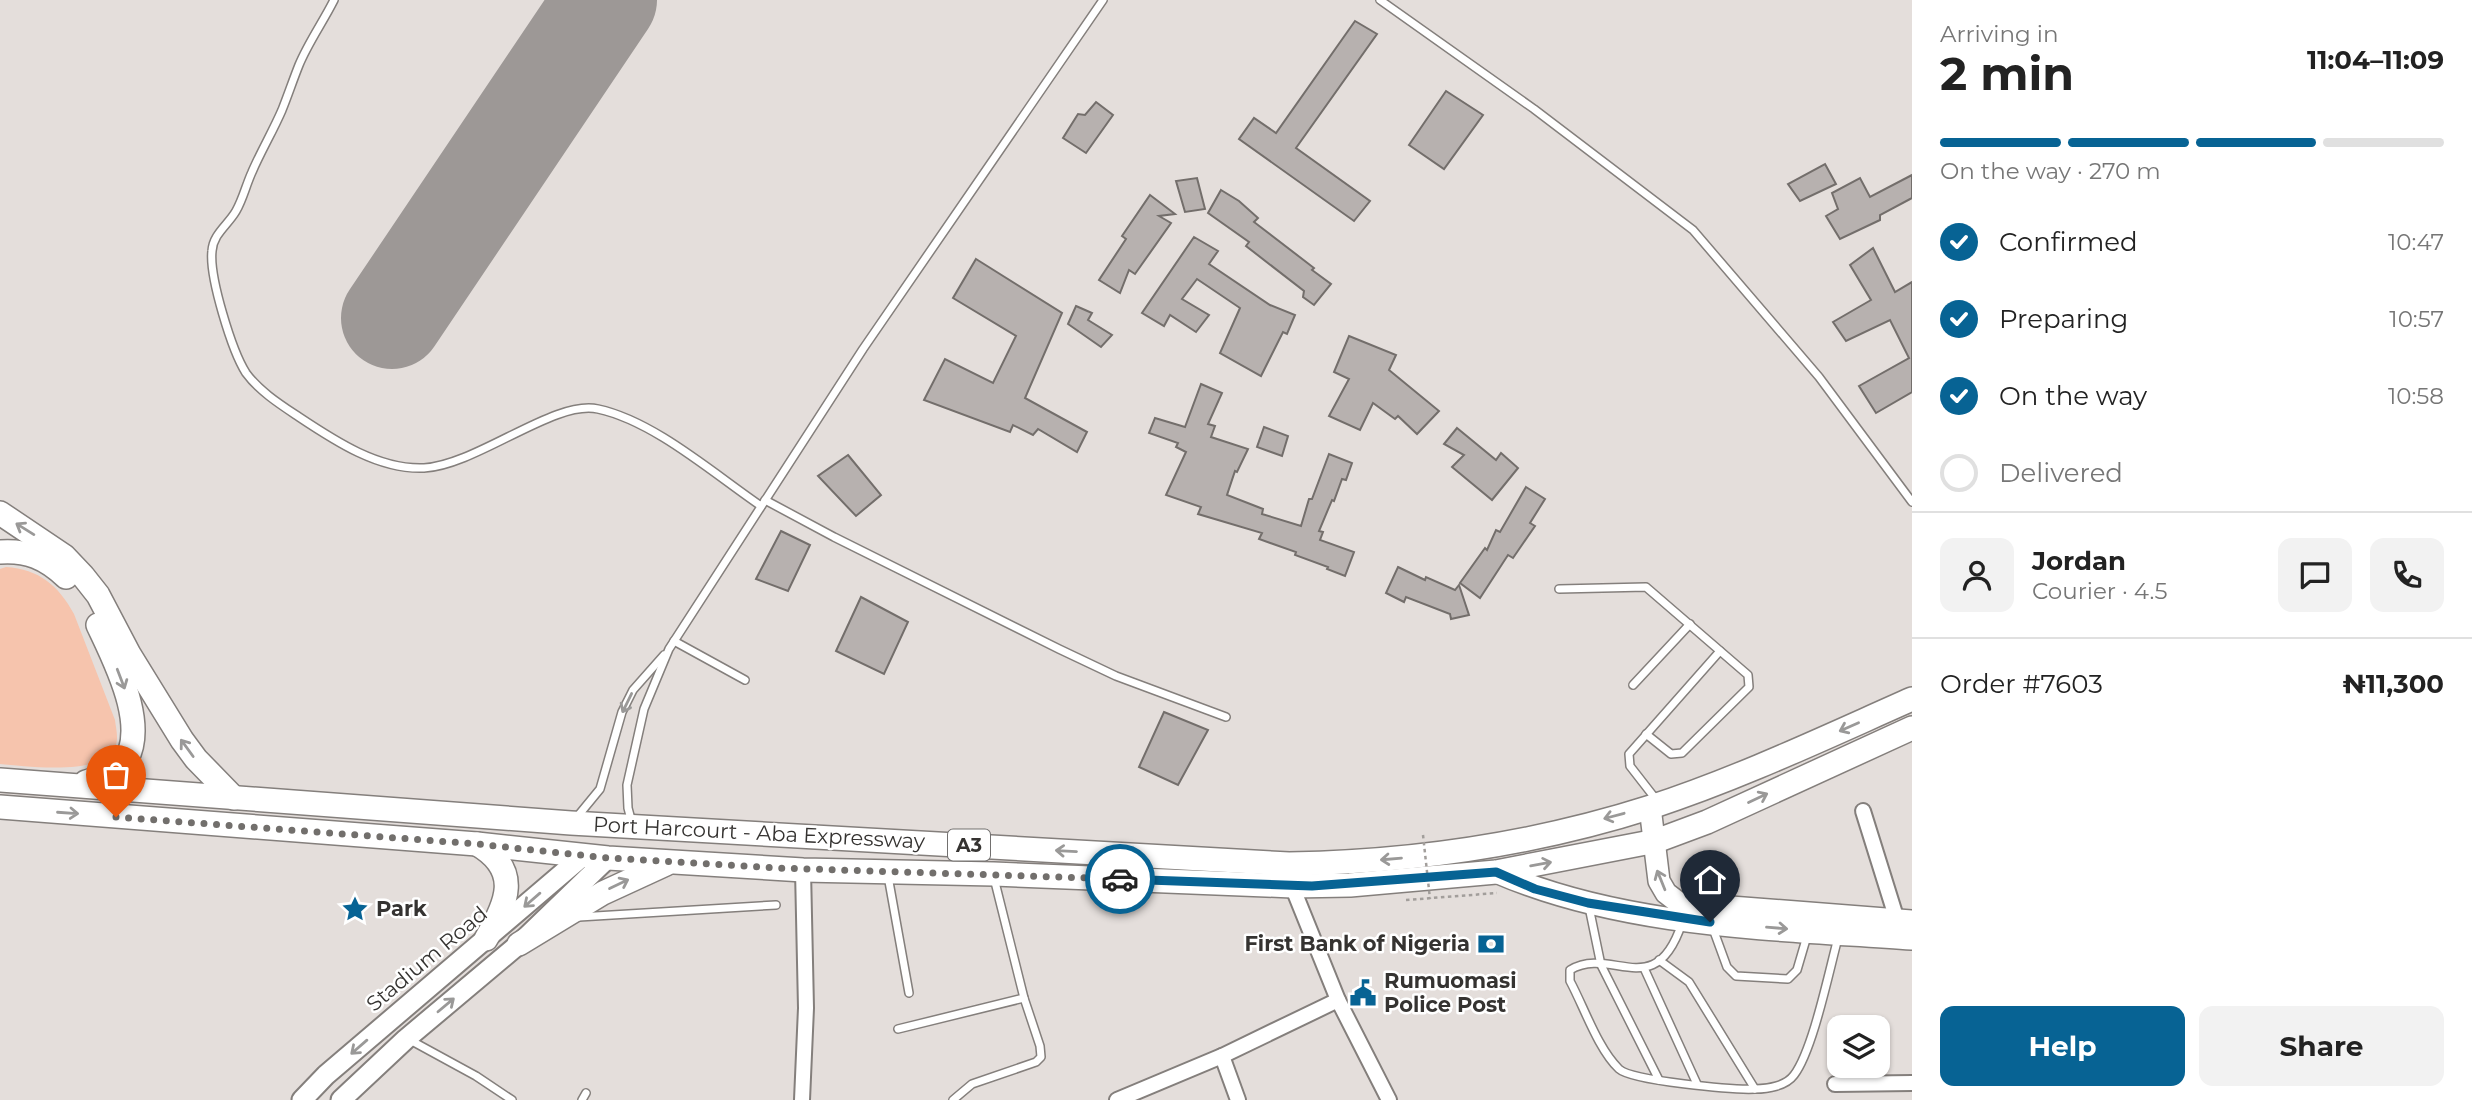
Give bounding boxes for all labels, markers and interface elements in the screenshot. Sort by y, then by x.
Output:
text: Arriving in [1940,20,2059,48]
text: 11:04–11:09 [2307,44,2444,76]
text: 2 min [1940,45,2074,102]
text: On the way · 270 m [1940,157,2161,185]
icon: check [1940,223,1978,261]
text: Confirmed [1999,226,2138,258]
text: 10:47 [2388,228,2444,256]
icon: check [1940,300,1978,338]
text: Preparing [1999,303,2128,335]
text: 10:57 [2389,305,2444,333]
icon: check [1940,377,1978,415]
text: On the way [1999,380,2147,412]
text: 10:58 [2388,382,2444,410]
text: Delivered [1999,457,2123,489]
one-way arrow [15,521,35,535]
button: person [1940,538,2014,612]
button: chat [2278,538,2352,612]
button: phone [2370,538,2444,612]
text: Jordan [2032,545,2126,577]
text: Courier · 4.5 [2032,577,2167,605]
one-way arrow [115,667,128,689]
text: Order #7603 [1940,668,2103,700]
text: ₦11,300 [2342,668,2444,700]
one-way arrow [620,692,633,713]
one-way arrow [1839,721,1861,734]
one-way arrow [180,739,195,758]
pin [86,745,146,817]
icon: bag [97,756,135,794]
one-way arrow [1747,791,1768,804]
one-way arrow [56,807,79,820]
one-way arrow [1603,810,1626,823]
street label: Port Harcourt - Aba Expressway [592,811,926,854]
road number: A3 [948,830,990,860]
one-way arrow [1055,844,1078,857]
courier [1085,844,1155,914]
pin [1680,850,1740,922]
one-way arrow [1380,853,1403,866]
one-way arrow [1529,856,1552,870]
icon: car [1101,860,1139,898]
icon: home [1691,861,1729,899]
one-way arrow [1653,870,1666,891]
one-way arrow [608,877,629,891]
one-way arrow [523,892,541,908]
place icon: Park [340,894,370,924]
place label: Park [376,896,427,921]
street label: Stadium Road [361,901,492,1016]
one-way arrow [1766,922,1788,935]
bank icon: First Bank of Nigeria [1476,929,1506,959]
place label: First Bank of Nigeria [1244,931,1470,956]
place label: Rumuomasi Police Post [1384,968,1517,1017]
public building icon: Rumuomasi Police Post [1348,978,1378,1008]
one-way arrow [437,997,455,1013]
button: Help [1940,1006,2185,1086]
button: Share [2199,1006,2444,1086]
map controls [1827,1015,1890,1078]
button: layers [1827,1015,1890,1078]
one-way arrow [350,1039,368,1055]

